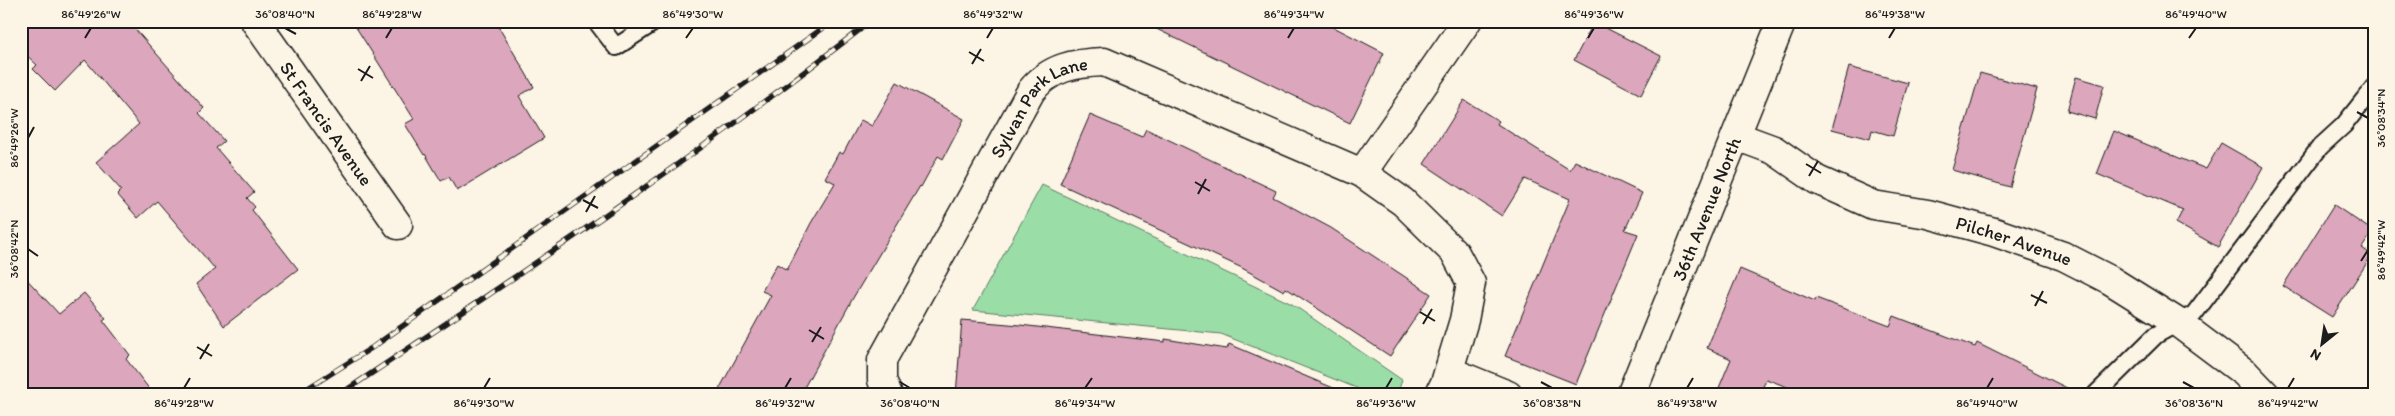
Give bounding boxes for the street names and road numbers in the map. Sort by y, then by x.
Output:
street label: Sylvan Park Lane [985,52,1089,162]
street label: St Francis Avenue [275,57,378,190]
street label: 36th Avenue North [1667,133,1746,284]
street label: Pilcher Avenue [1953,211,2076,271]

